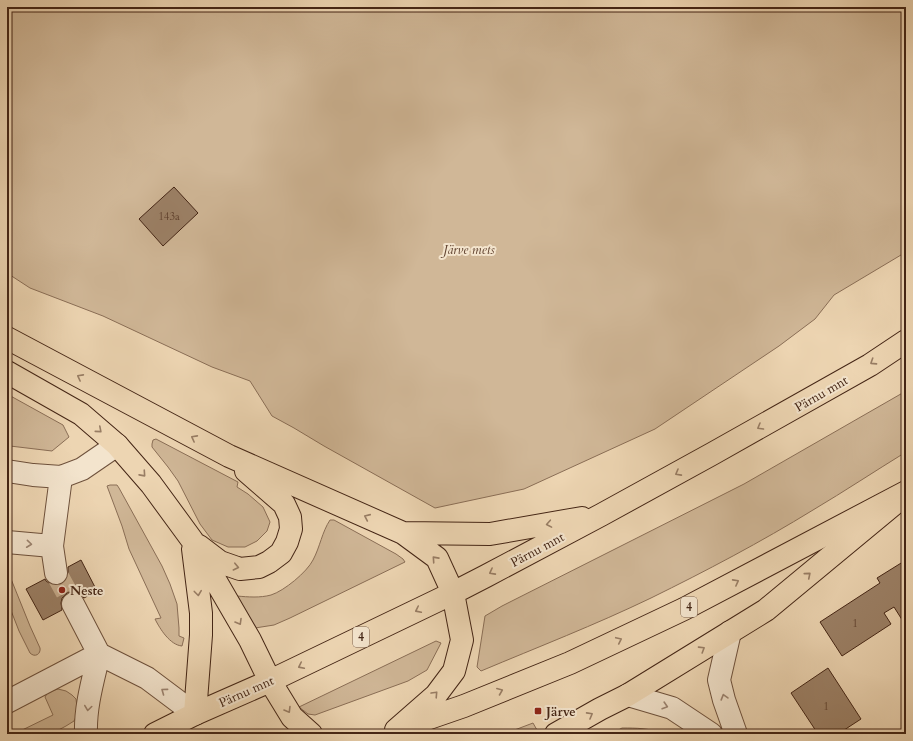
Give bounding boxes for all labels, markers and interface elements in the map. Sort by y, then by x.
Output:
house number: 143a [158,209,180,224]
park label: Järve mets [440,241,495,259]
one-way arrow [871,358,878,365]
street label: Pärnu mnt [792,371,851,416]
one-way arrow [77,374,84,381]
one-way arrow [757,422,765,429]
one-way arrow [94,425,102,433]
one-way arrow [191,435,199,442]
one-way arrow [675,468,682,476]
one-way arrow [138,470,145,477]
one-way arrow [363,514,371,522]
one-way arrow [546,519,552,528]
street label: Pärnu mnt [507,528,568,572]
one-way arrow [26,540,32,549]
one-way arrow [432,556,439,564]
one-way arrow [233,563,240,571]
one-way arrow [489,567,496,575]
one-way arrow [804,572,811,579]
one-way arrow [731,580,739,587]
place label: Neste [70,582,104,600]
marker: Neste [57,585,67,595]
one-way arrow [193,590,202,596]
road number: 4 [681,597,697,617]
one-way arrow [414,605,422,612]
house number: 1 [852,616,858,631]
one-way arrow [235,618,242,625]
road number: 4 [353,627,369,647]
one-way arrow [615,637,622,645]
one-way arrow [698,647,705,654]
one-way arrow [297,661,305,669]
street label: Pärnu mnt [216,672,277,712]
one-way arrow [161,688,168,695]
one-way arrow [496,688,503,696]
one-way arrow [431,691,438,699]
one-way arrow [720,694,729,701]
house number: 1 [823,699,829,714]
one-way arrow [662,701,669,710]
place label: Järve [544,703,576,721]
one-way arrow [84,705,93,711]
one-way arrow [283,706,290,713]
marker: Järve [533,706,543,716]
one-way arrow [586,712,593,719]

